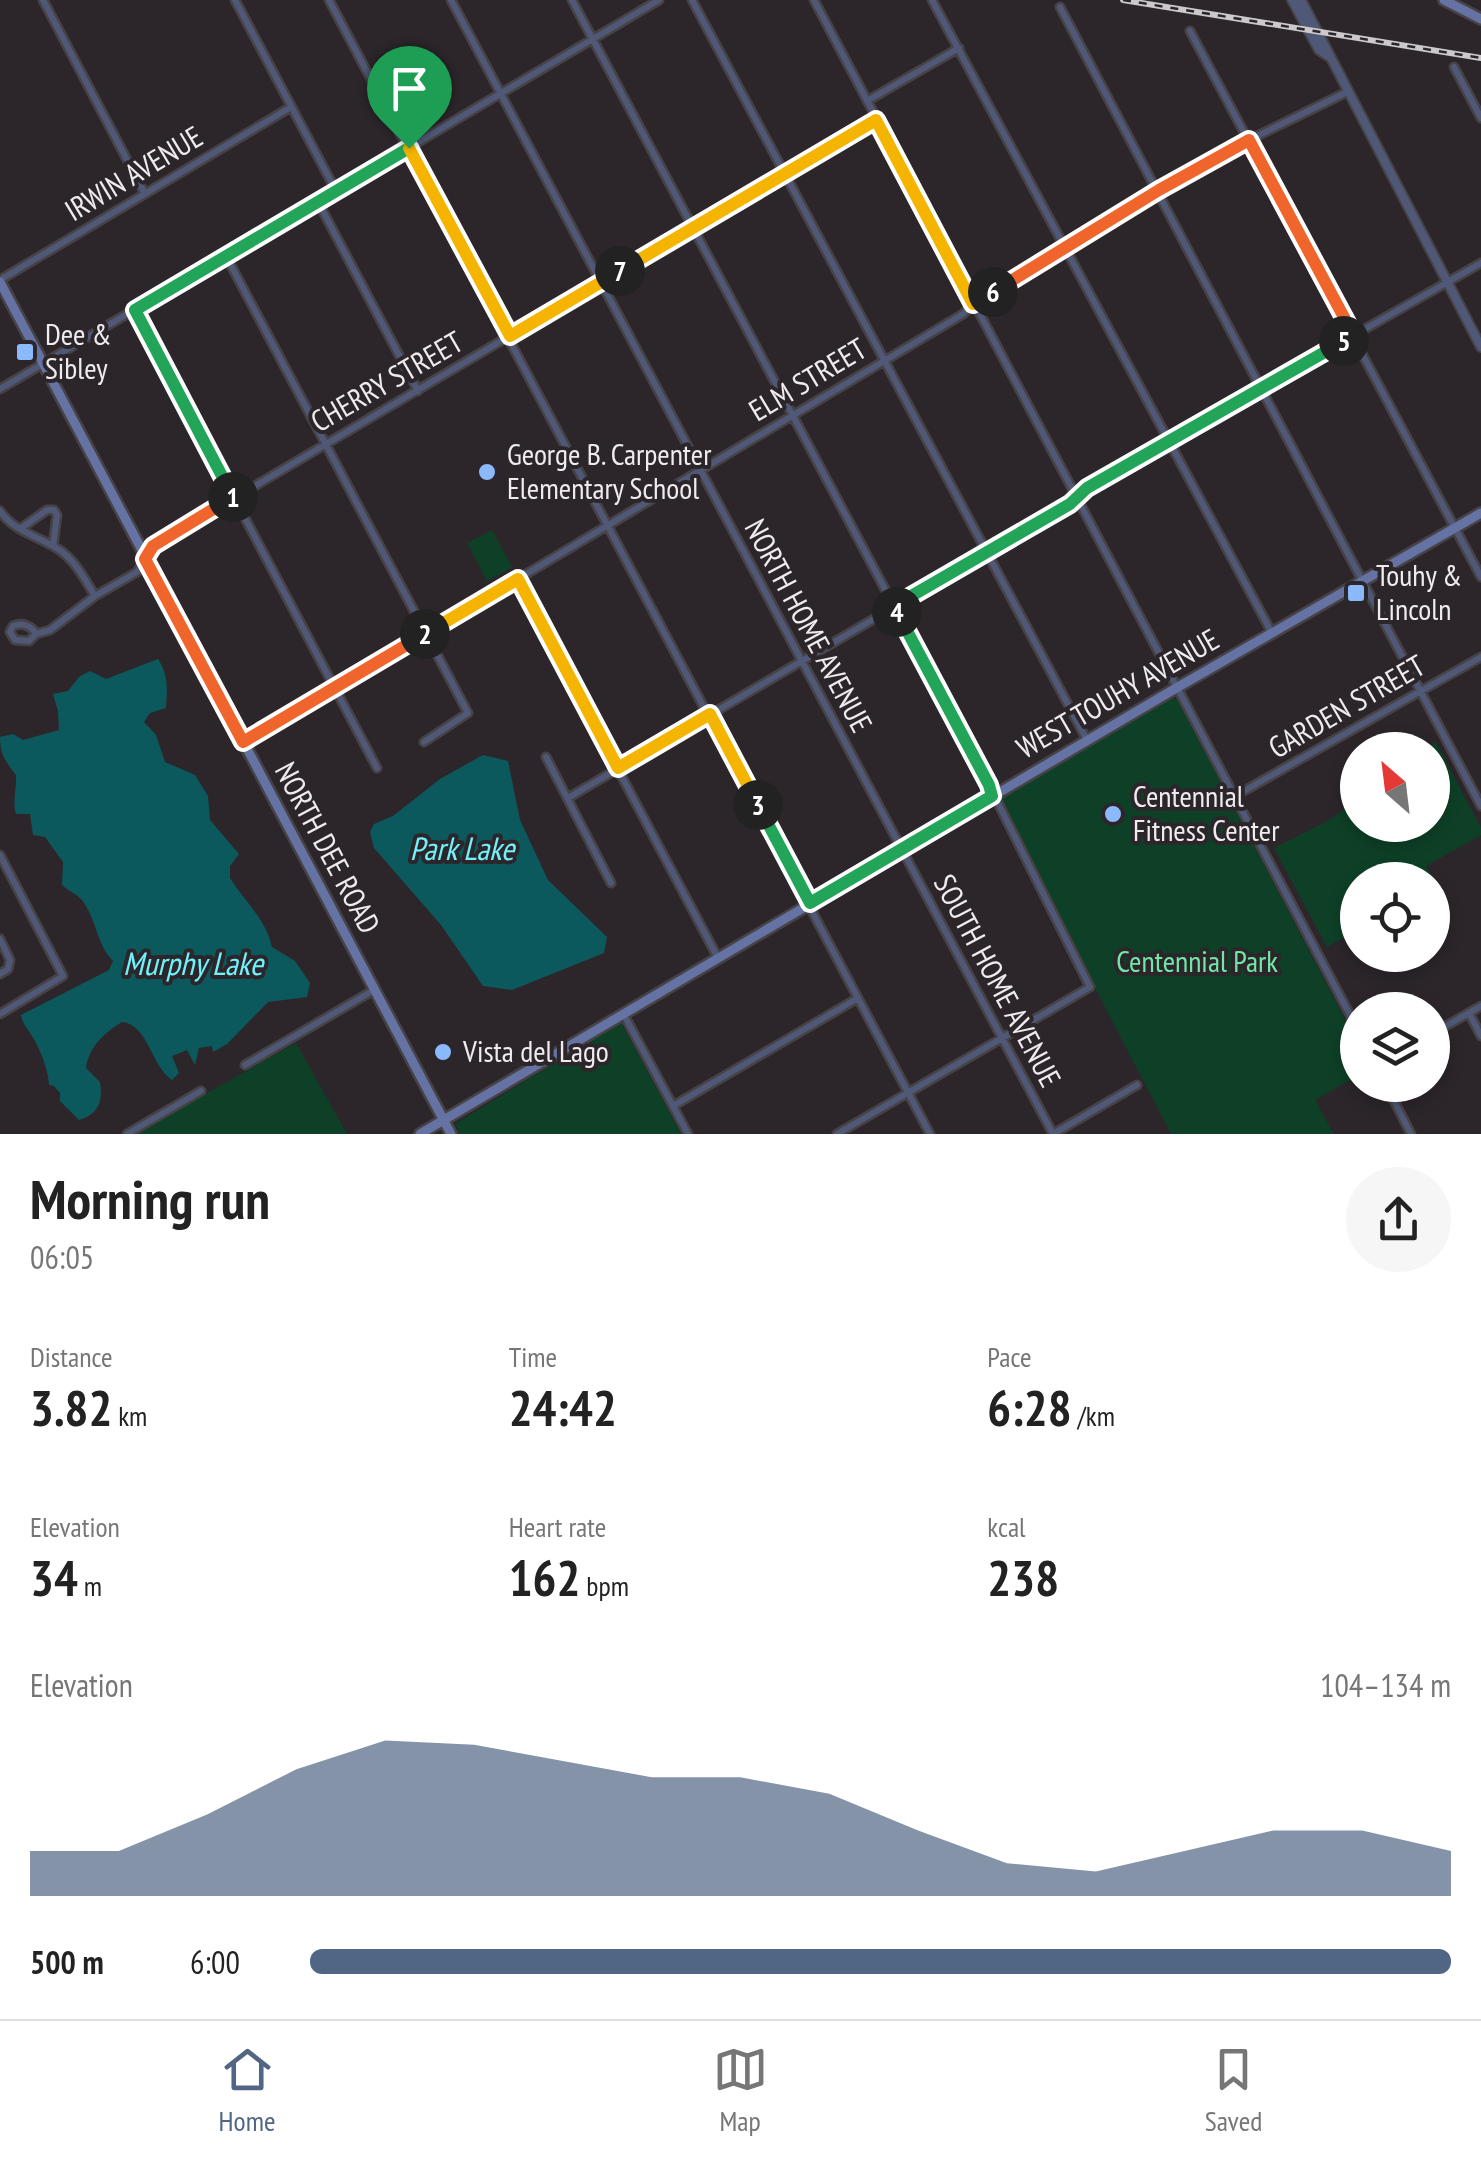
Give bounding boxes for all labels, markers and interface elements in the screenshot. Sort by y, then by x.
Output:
pin [367,46,452,149]
icon: arrive [382,61,437,116]
street label: IRWIN AVENUE [57,116,209,229]
pin: 7 [595,246,645,296]
text: 7 [613,252,627,289]
pin: 6 [968,267,1018,317]
text: 6 [986,273,1000,310]
place label: Dee & Sibley [45,314,111,387]
pin: 5 [1319,316,1369,366]
street label: CHERRY STREET [303,321,469,440]
text: 5 [1337,322,1351,359]
street label: ELM STREET [741,328,873,429]
marker: Dee & Sibley [14,341,36,363]
place label: George B. Carpenter Elementary School [507,434,712,507]
marker: George B. Carpenter Elementary School [476,461,498,483]
pin: 1 [208,472,258,522]
text: 1 [226,478,240,515]
street label: NORTH HOME AVENUE [737,512,882,739]
place label: Touhy & Lincoln [1376,555,1462,628]
marker: Touhy & Lincoln [1345,582,1367,604]
pin: 4 [872,587,922,637]
text: 4 [890,593,904,630]
pin: 2 [400,609,450,659]
text: 2 [418,615,432,652]
street label: WEST TOUHY AVENUE [1009,619,1225,766]
street label: GARDEN STREET [1261,645,1431,766]
north arrow [1340,732,1450,842]
map controls [1340,732,1450,1102]
street label: NORTH DEE ROAD [267,755,390,940]
place label: Centennial Fitness Center [1133,776,1280,849]
pin: 3 [733,780,783,830]
text: 3 [751,786,765,823]
marker: Centennial Fitness Center [1102,803,1124,825]
water label: Park Lake [410,827,516,869]
button: locate [1340,862,1450,972]
street label: SOUTH HOME AVENUE [926,867,1071,1093]
park label: Centennial Park [1116,941,1278,980]
water label: Murphy Lake [123,942,265,984]
button: layers [1340,992,1450,1102]
place label: Vista del Lago [462,1031,609,1070]
marker: Vista del Lago [432,1041,454,1063]
text: Morning run [30,1163,270,1234]
button: share [1346,1167,1451,1272]
text: 06:05 [30,1236,94,1278]
text: Distance [30,1338,113,1375]
text: Time [509,1338,557,1375]
text: Pace [987,1338,1031,1375]
text: 3.82 [30,1375,112,1440]
text: 24:42 [509,1375,617,1440]
text: 6:28 [987,1375,1072,1440]
text: km [112,1397,147,1434]
text: /km [1072,1397,1115,1434]
text: Elevation [30,1508,120,1545]
text: Heart rate [509,1508,606,1545]
text: kcal [987,1508,1026,1545]
text: 34 [30,1545,78,1610]
text: 162 [509,1545,580,1610]
text: 238 [987,1545,1059,1610]
text: m [78,1567,102,1604]
text: bpm [580,1567,629,1604]
text: Elevation [30,1664,133,1706]
text: 104–134 m [1320,1664,1451,1706]
text: 500 m [30,1941,104,1983]
text: 6:00 [190,1941,240,1983]
tab: Home [219,2042,275,2139]
tab: Map [713,2042,768,2139]
tab: Saved [1205,2042,1262,2139]

